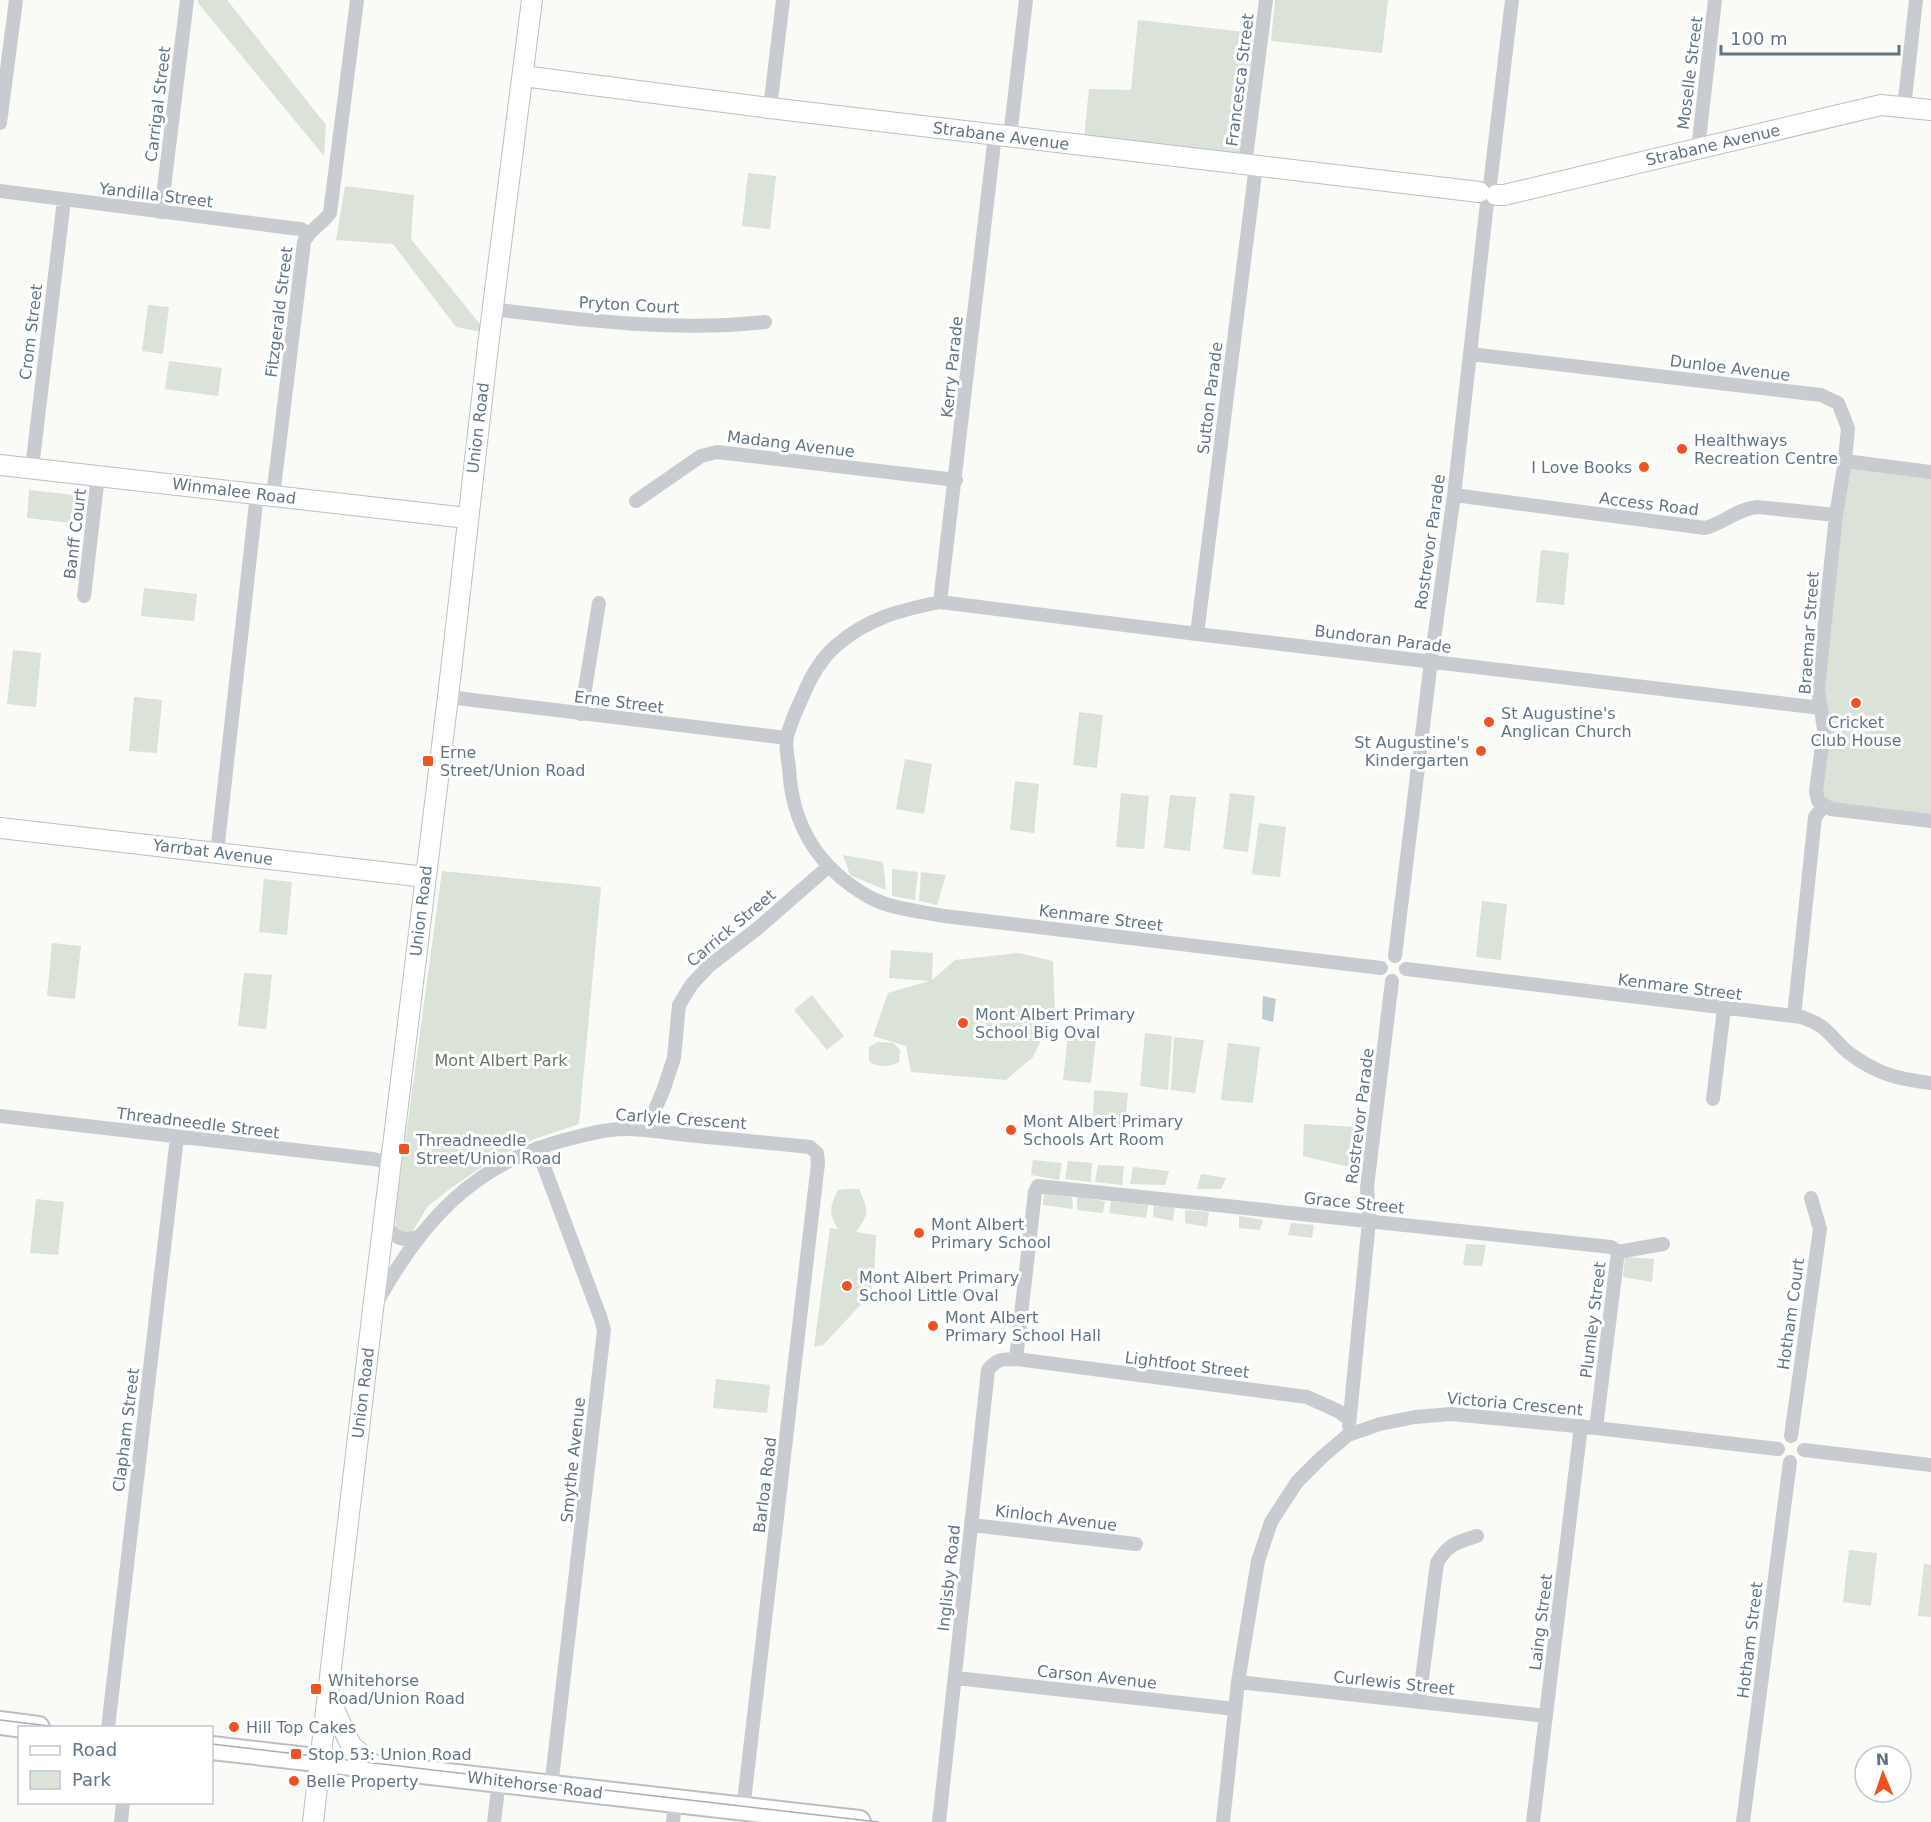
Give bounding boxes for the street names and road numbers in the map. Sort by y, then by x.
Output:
street label: Francesca Street [1222,12,1258,148]
street label: Moselle Street [1674,15,1706,131]
street label: Carrigal Street [141,45,175,163]
street label: Strabane Avenue [932,118,1070,154]
street label: Strabane Avenue [1644,120,1782,170]
street label: Yandilla Street [97,178,214,211]
street label: Fitzgerald Street [262,245,296,379]
street label: Crom Street [16,283,46,381]
street label: Pryton Court [578,293,680,317]
street label: Kerry Parade [937,315,967,419]
street label: Sutton Parade [1194,341,1226,455]
street label: Dunloe Avenue [1669,351,1791,385]
street label: Union Road [463,381,493,475]
street label: Madang Avenue [726,427,856,461]
street label: Rostrevor Parade [1411,473,1449,611]
street label: Winmalee Road [171,474,297,508]
street label: Banff Court [60,488,90,580]
street label: Access Road [1598,488,1700,520]
street label: Braemar Street [1795,571,1823,695]
street label: Bundoran Parade [1313,621,1453,657]
street label: Erne Street [573,687,665,717]
street label: Yarrbat Avenue [151,835,274,869]
street label: Union Road [406,864,436,958]
street label: Carrick Street [683,885,779,971]
street label: Kenmare Street [1038,901,1164,935]
street label: Kenmare Street [1617,970,1743,1004]
street label: Rostrevor Parade [1342,1047,1378,1185]
street label: Threadneedle Street [114,1103,281,1142]
street label: Carlyle Crescent [615,1105,747,1133]
street label: Grace Street [1303,1188,1405,1218]
street label: Hotham Court [1774,1257,1808,1371]
street label: Plumley Street [1576,1261,1610,1379]
street label: Union Road [348,1346,378,1440]
street label: Lightfoot Street [1124,1348,1250,1382]
street label: Clapham Street [109,1367,143,1493]
street label: Victoria Crescent [1446,1389,1584,1419]
street label: Smythe Avenue [557,1396,589,1524]
street label: Barloa Road [750,1436,780,1534]
street label: Kinloch Avenue [994,1501,1118,1535]
street label: Inglisby Road [934,1524,964,1632]
street label: Laing Street [1526,1573,1556,1671]
street label: Hotham Street [1733,1581,1767,1699]
street label: Carson Avenue [1036,1661,1158,1693]
street label: Curlewis Street [1332,1667,1456,1699]
street label: Whitehorse Road [466,1767,604,1803]

